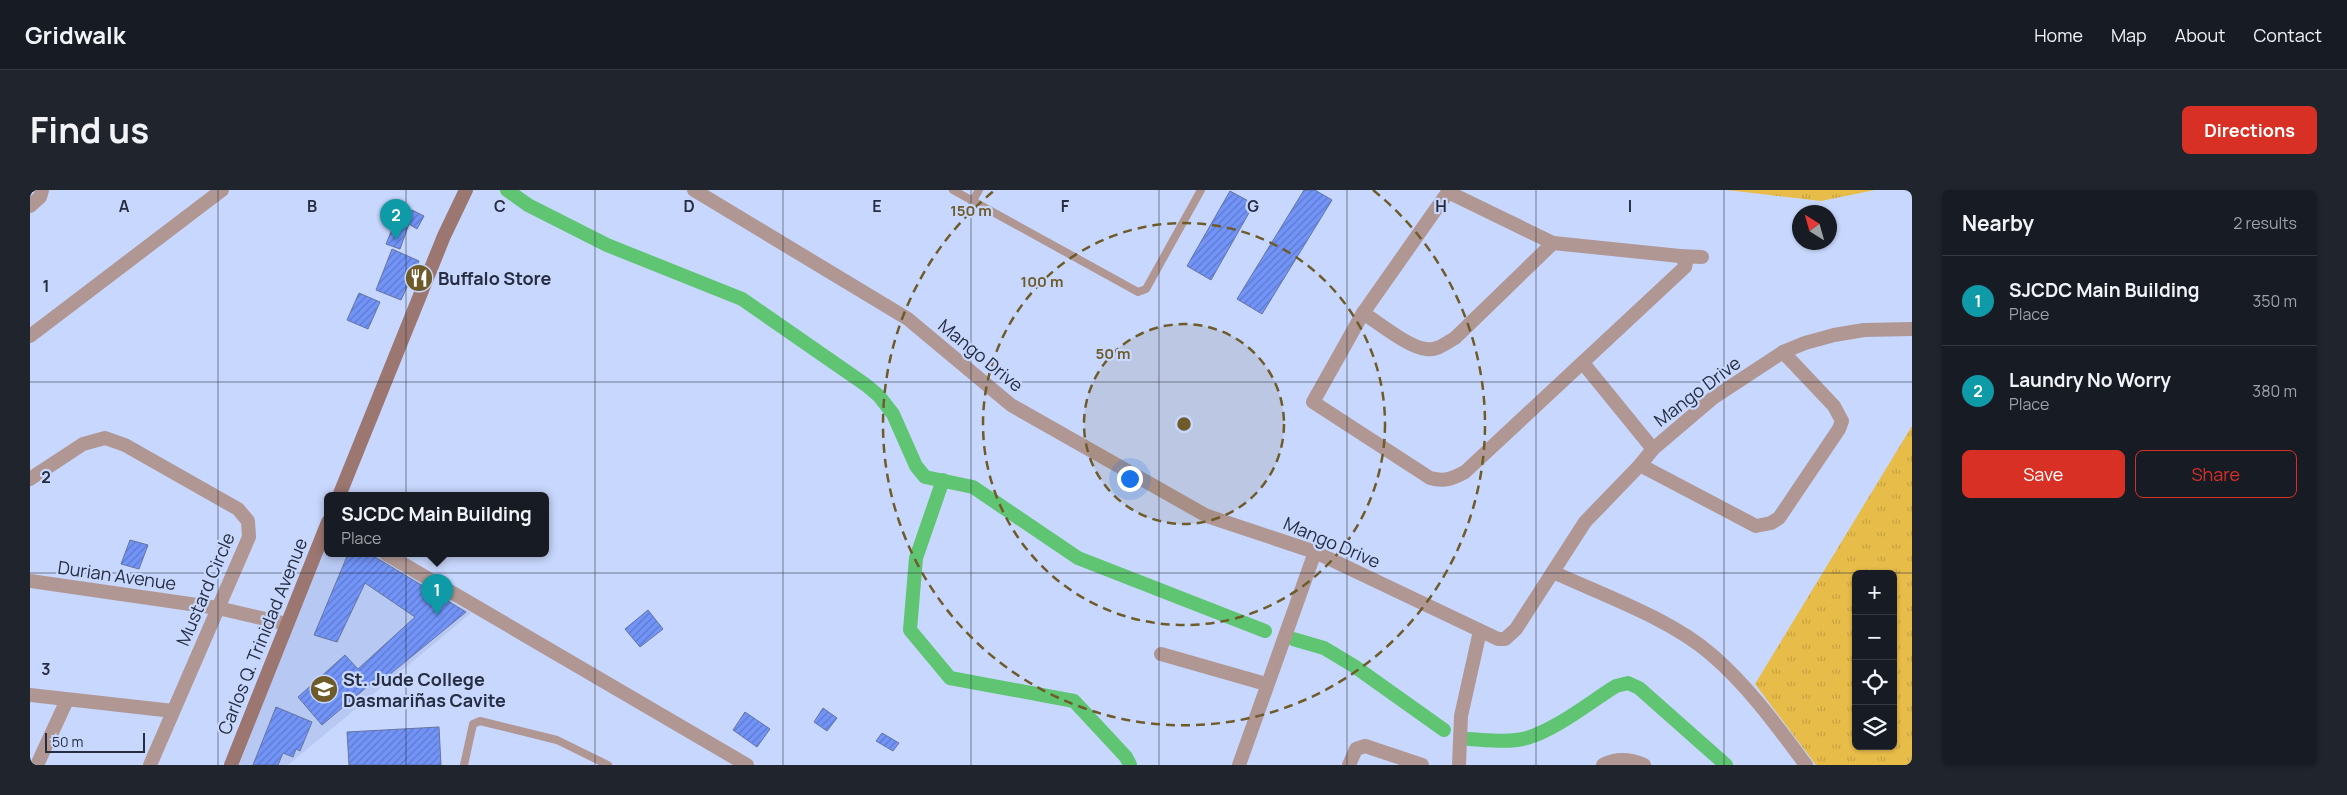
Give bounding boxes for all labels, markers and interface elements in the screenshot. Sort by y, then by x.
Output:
text: Gridwalk [25,18,126,51]
text: Home [2034,23,2083,47]
text: Map [2111,23,2147,47]
text: About [2175,23,2225,47]
text: Contact [2253,23,2322,47]
text: Find us [30,106,149,154]
button: Directions [2182,106,2317,154]
text: A [119,195,130,217]
text: B [307,195,317,217]
text: C [494,195,506,217]
text: D [683,195,695,217]
text: E [872,195,882,217]
text: F [1061,195,1070,217]
text: G [1247,195,1259,217]
text: H [1435,195,1447,217]
text: I [1628,195,1632,217]
pin: 2 [380,199,412,240]
text: 150 m [950,200,992,221]
north arrow [1792,205,1837,250]
text: Nearby [1962,209,2034,237]
text: 2 results [2233,212,2297,234]
restaurant icon: Buffalo Store [404,263,434,293]
place label: Buffalo Store [438,266,552,290]
text: 100 m [1021,271,1063,292]
text: 1 [42,275,50,297]
text: SJCDC Main Building [2009,277,2200,303]
text: 1 [1974,290,1982,312]
text: 350 m [2252,290,2297,312]
text: Place [2009,303,2049,325]
street label: Mango Drive [933,313,1029,397]
text: 50 m [1095,343,1131,364]
street label: Mango Drive [1649,350,1745,432]
text: Laundry No Worry [2009,367,2171,393]
text: 2 [1973,380,1983,402]
text: 380 m [2252,380,2297,402]
text: Place [2009,393,2049,415]
centre of rings [1175,415,1193,433]
button: Save [1962,450,2125,498]
button: Share [2135,450,2297,498]
text: 2 [41,466,51,488]
your location [1117,466,1143,492]
popup [324,492,549,557]
text: SJCDC Main Building [341,501,532,527]
street label: Mango Drive [1280,511,1384,573]
text: Place [341,527,381,549]
street label: Mustard Circle [170,529,240,649]
street label: Carlos Q. Trinidad Avenue [212,534,312,738]
street label: Durian Avenue [56,555,178,595]
map controls [1852,570,1897,750]
button: + [1852,570,1897,615]
pin: 1 [421,574,453,615]
button: − [1852,615,1897,660]
text: 3 [41,658,51,680]
button: locate [1852,660,1897,705]
place label: St. Jude College Dasmariñas Cavite [343,667,506,712]
school or university icon: St. Jude College Dasmariñas Cavite [309,674,339,704]
button: layers [1852,705,1897,750]
scale bar [45,730,145,753]
text: 50 m [52,732,83,751]

